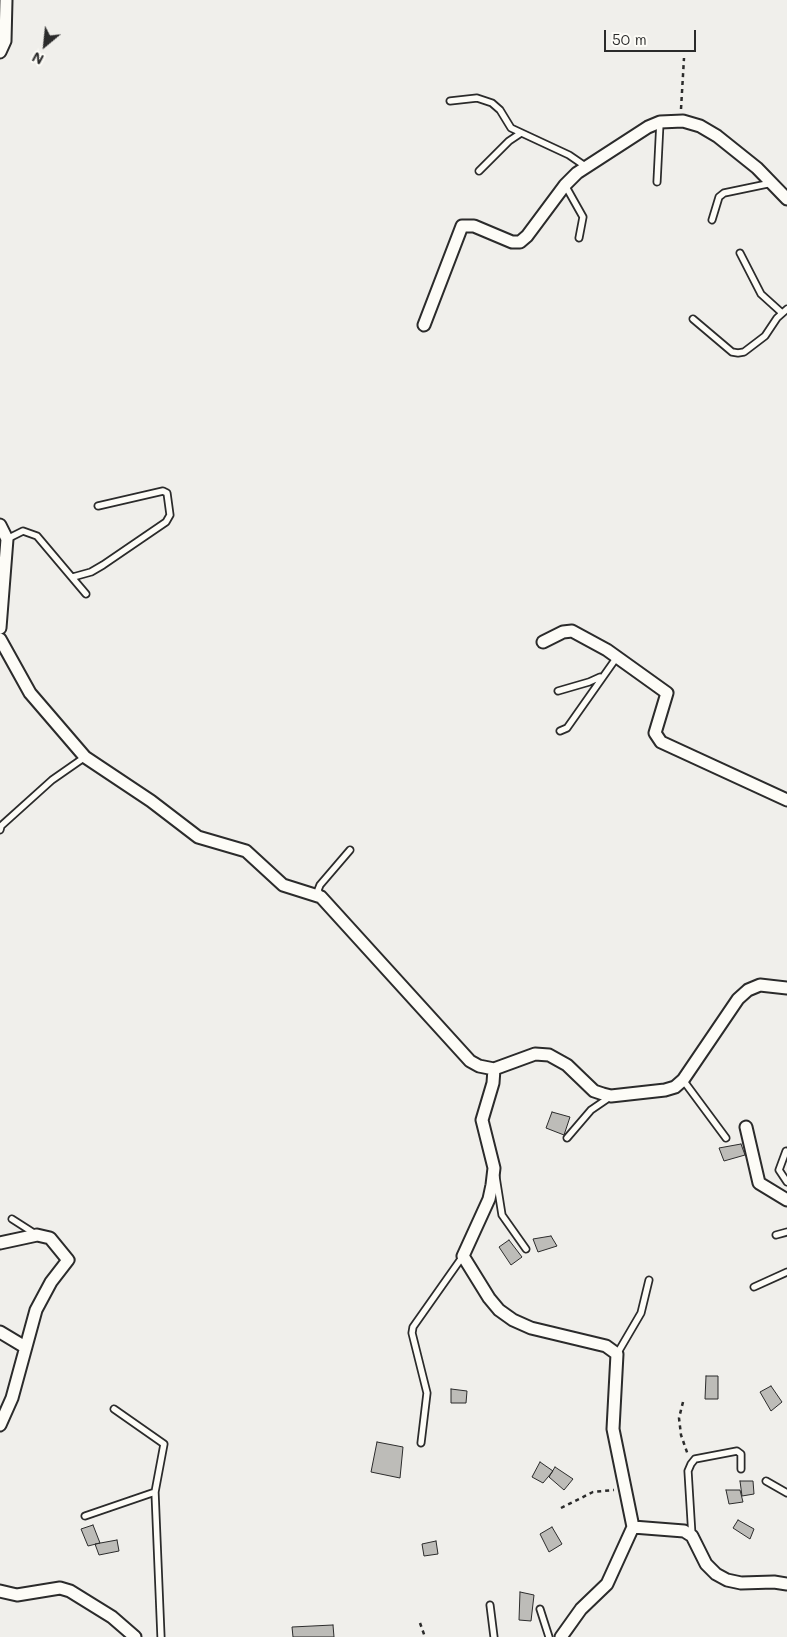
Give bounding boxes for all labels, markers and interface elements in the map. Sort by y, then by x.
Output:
north arrow [20,20,70,70]
scale bar [607,20,700,52]
text: 50 m [612,29,647,49]
text: N [29,48,47,70]

